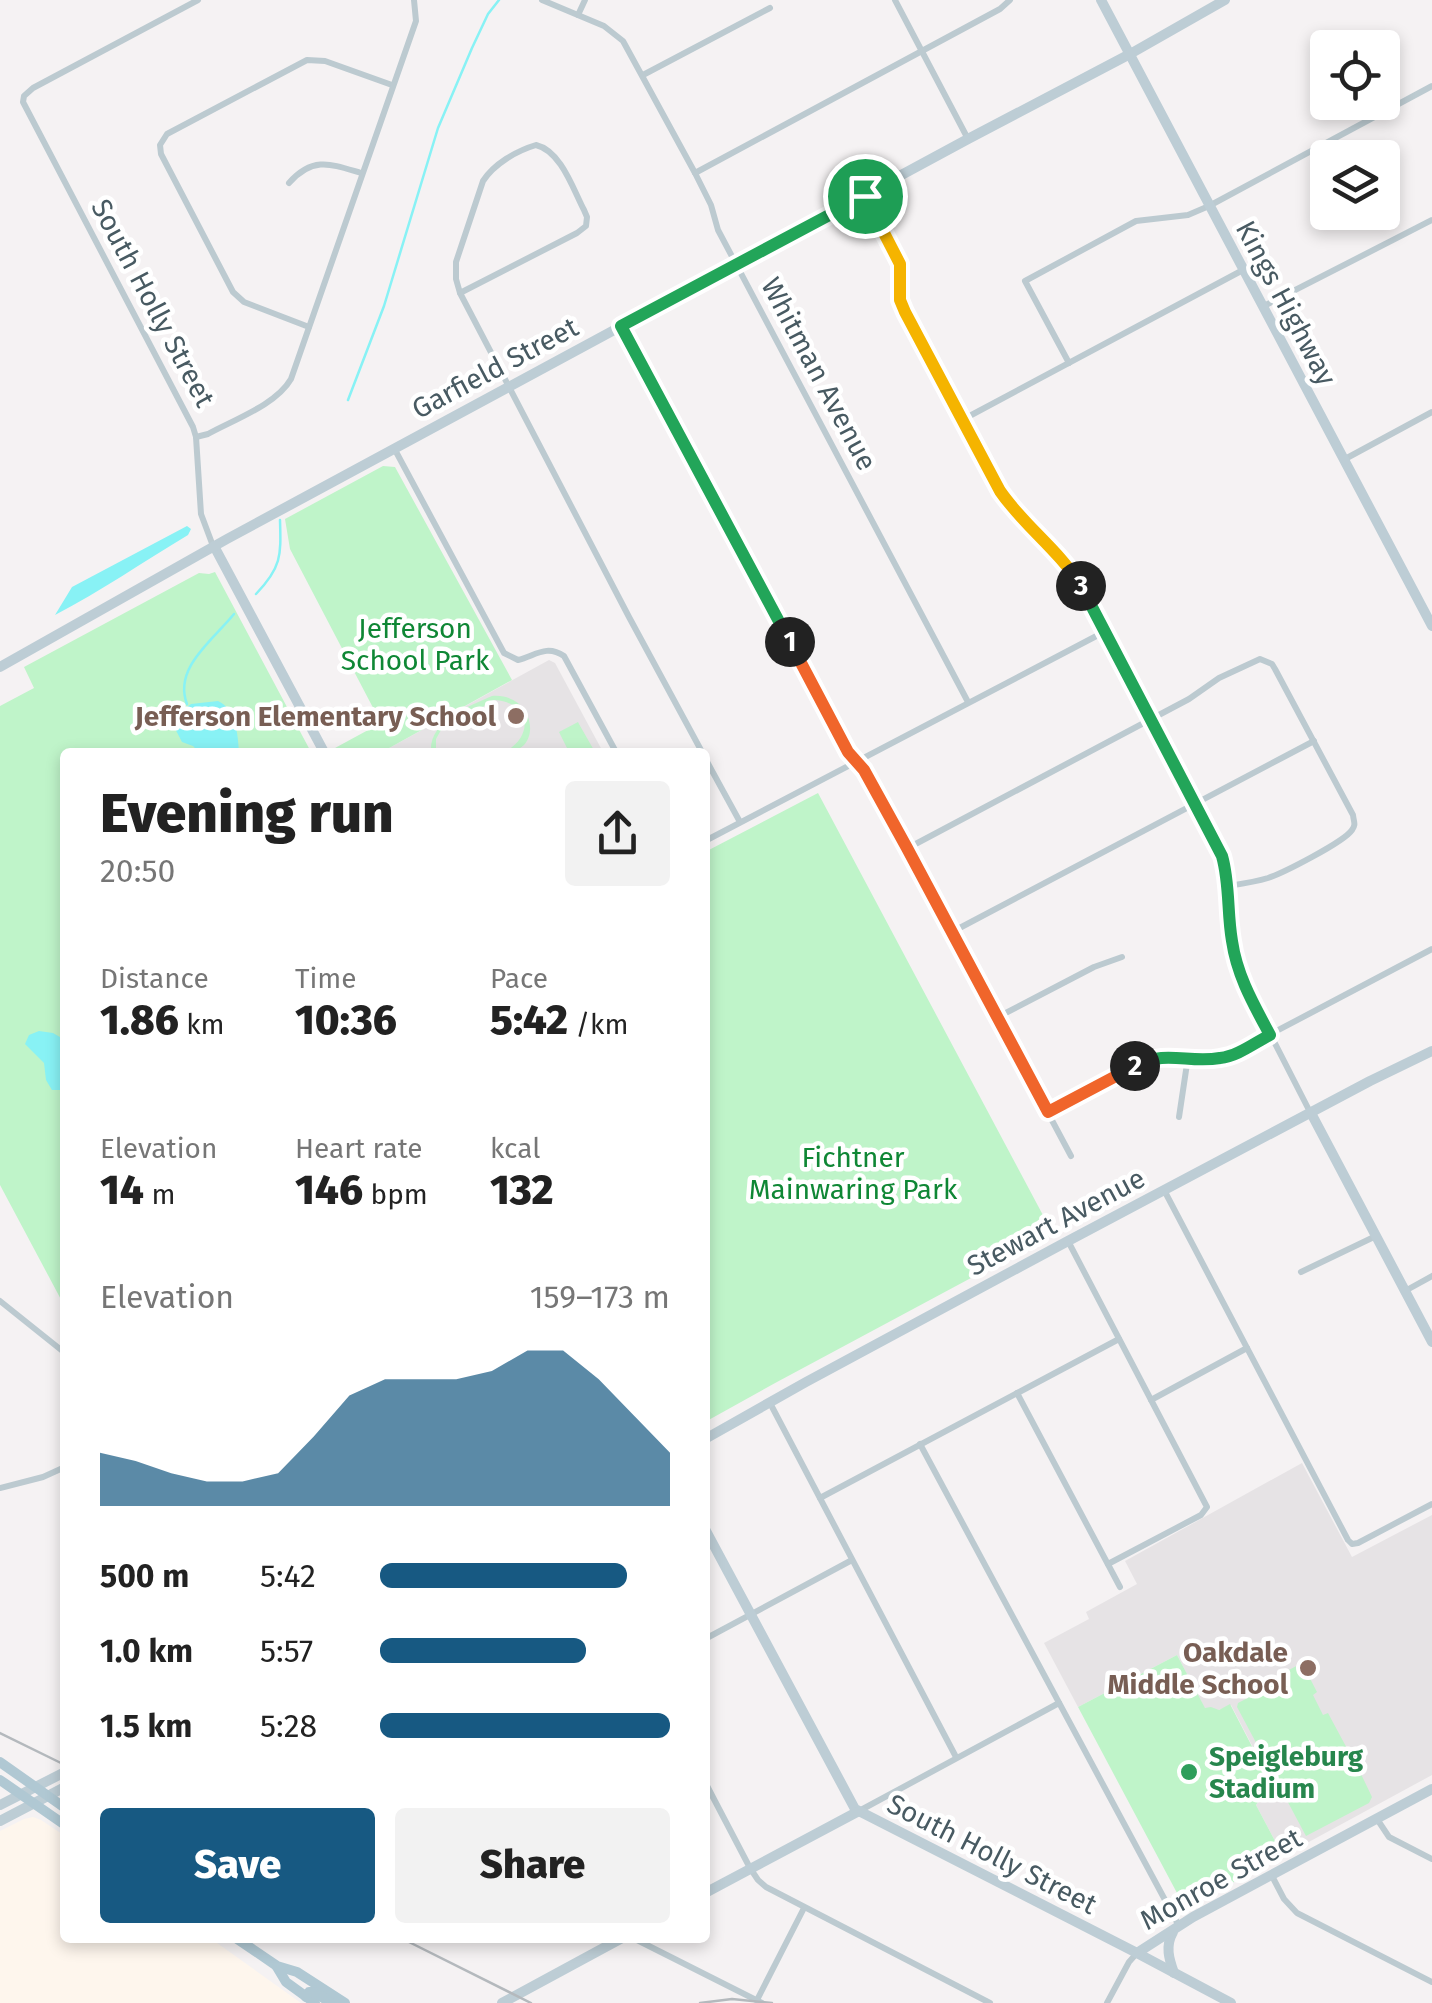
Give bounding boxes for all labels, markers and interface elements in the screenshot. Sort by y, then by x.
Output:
map controls [1310,30,1400,230]
button: locate [1310,30,1400,120]
button: layers [1310,140,1400,230]
pin [823,154,908,239]
icon: arrive [838,169,893,224]
street label: South Holly Street [84,193,222,413]
street label: Kings Highway [1229,215,1343,391]
street label: Whitman Avenue [754,272,884,476]
street label: Garfield Street [406,310,584,426]
pin: 3 [1056,561,1106,611]
text: 3 [1074,569,1088,602]
park label: Jefferson School Park [341,612,490,677]
pin: 1 [765,617,815,667]
text: 1 [784,625,797,658]
place label: Jefferson Elementary School [134,700,497,733]
marker: Jefferson Elementary School [505,705,527,727]
text: Evening run [100,781,394,847]
button: share [565,781,670,886]
text: 20:50 [100,852,175,890]
text: Distance [100,962,209,995]
text: Time [295,962,357,995]
text: Pace [490,962,548,995]
text: 1.86 [100,995,179,1045]
text: 10:36 [295,995,397,1045]
text: 5:42 [490,995,568,1045]
text: km [179,1008,225,1041]
text: /km [568,1008,628,1041]
pin: 2 [1110,1041,1160,1091]
text: 2 [1128,1049,1142,1082]
text: Elevation [100,1132,217,1165]
text: Heart rate [295,1132,423,1165]
text: kcal [490,1132,540,1165]
park label: Fichtner Mainwaring Park [749,1141,958,1206]
street label: Stewart Avenue [962,1161,1150,1283]
text: 14 [100,1165,144,1215]
text: 146 [295,1165,363,1215]
text: 132 [490,1165,554,1215]
text: m [144,1178,175,1211]
text: bpm [363,1178,428,1211]
text: Elevation [100,1278,234,1316]
text: 159–173 m [530,1278,670,1316]
text: 500 m [100,1557,189,1595]
text: 5:42 [260,1557,316,1595]
text: 1.0 km [100,1632,193,1670]
text: 5:57 [260,1632,313,1670]
place label: Oakdale Middle School [1108,1636,1289,1701]
marker: Oakdale Middle School [1297,1657,1319,1679]
text: 1.5 km [100,1707,192,1745]
text: 5:28 [260,1707,317,1745]
place label: Speigleburg Stadium [1209,1740,1364,1805]
marker: Speigleburg Stadium [1178,1761,1200,1783]
street label: South Holly Street [882,1787,1103,1921]
button: Save [100,1808,375,1923]
button: Share [395,1808,670,1923]
street label: Monroe Street [1134,1821,1308,1937]

